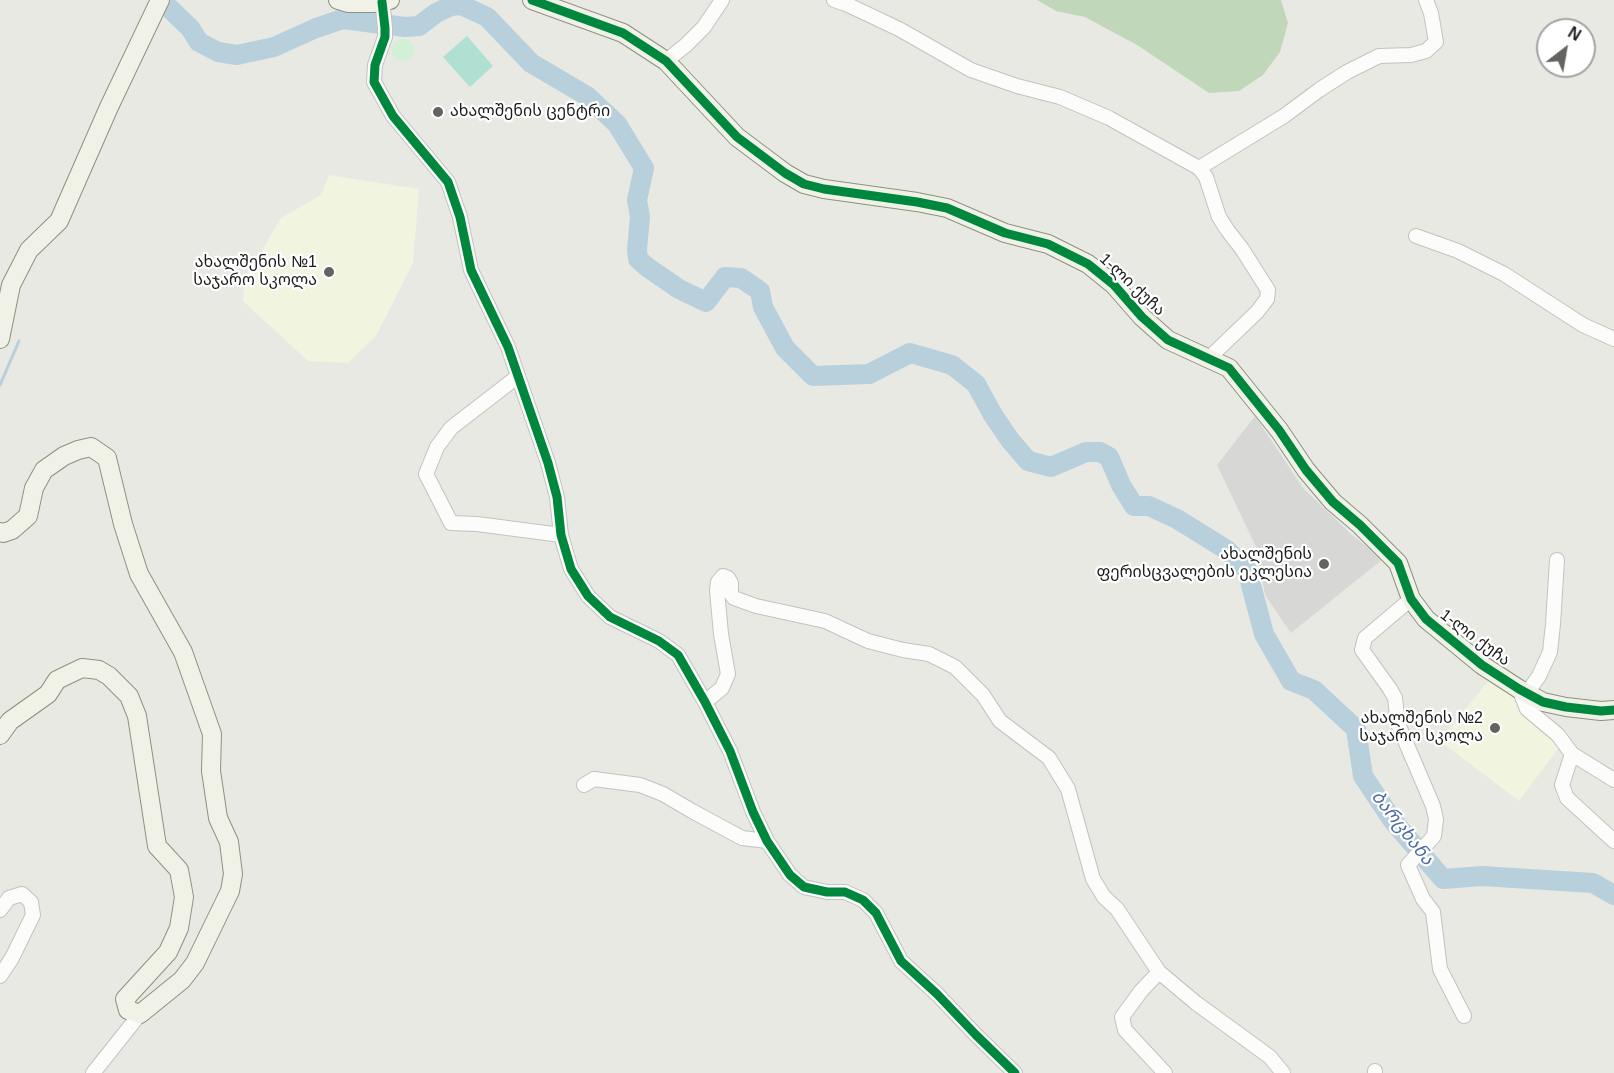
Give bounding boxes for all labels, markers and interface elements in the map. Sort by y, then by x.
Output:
north arrow [1536,18,1596,78]
text: N [1565,24,1584,44]
place label: ახალშენის ცენტრი [450,102,610,122]
marker: ახალშენის ცენტრი [431,105,445,119]
street label: 1-ლი ქუჩა [1095,250,1169,320]
place label: ახალშენის №1 საჯარო სკოლა [193,253,317,291]
marker: ახალშენის №1 საჯარო სკოლა [322,265,336,279]
place label: ახალშენის ფერისცვალების ეკლესია [1096,545,1312,583]
marker: ახალშენის ფერისცვალების ეკლესია [1317,557,1331,571]
street label: 1-ლი ქუჩა [1436,605,1514,671]
place label: ახალშენის №2 საჯარო სკოლა [1359,709,1483,747]
marker: ახალშენის №2 საჯარო სკოლა [1488,721,1502,735]
water label: ბარცხანა [1366,786,1438,870]

